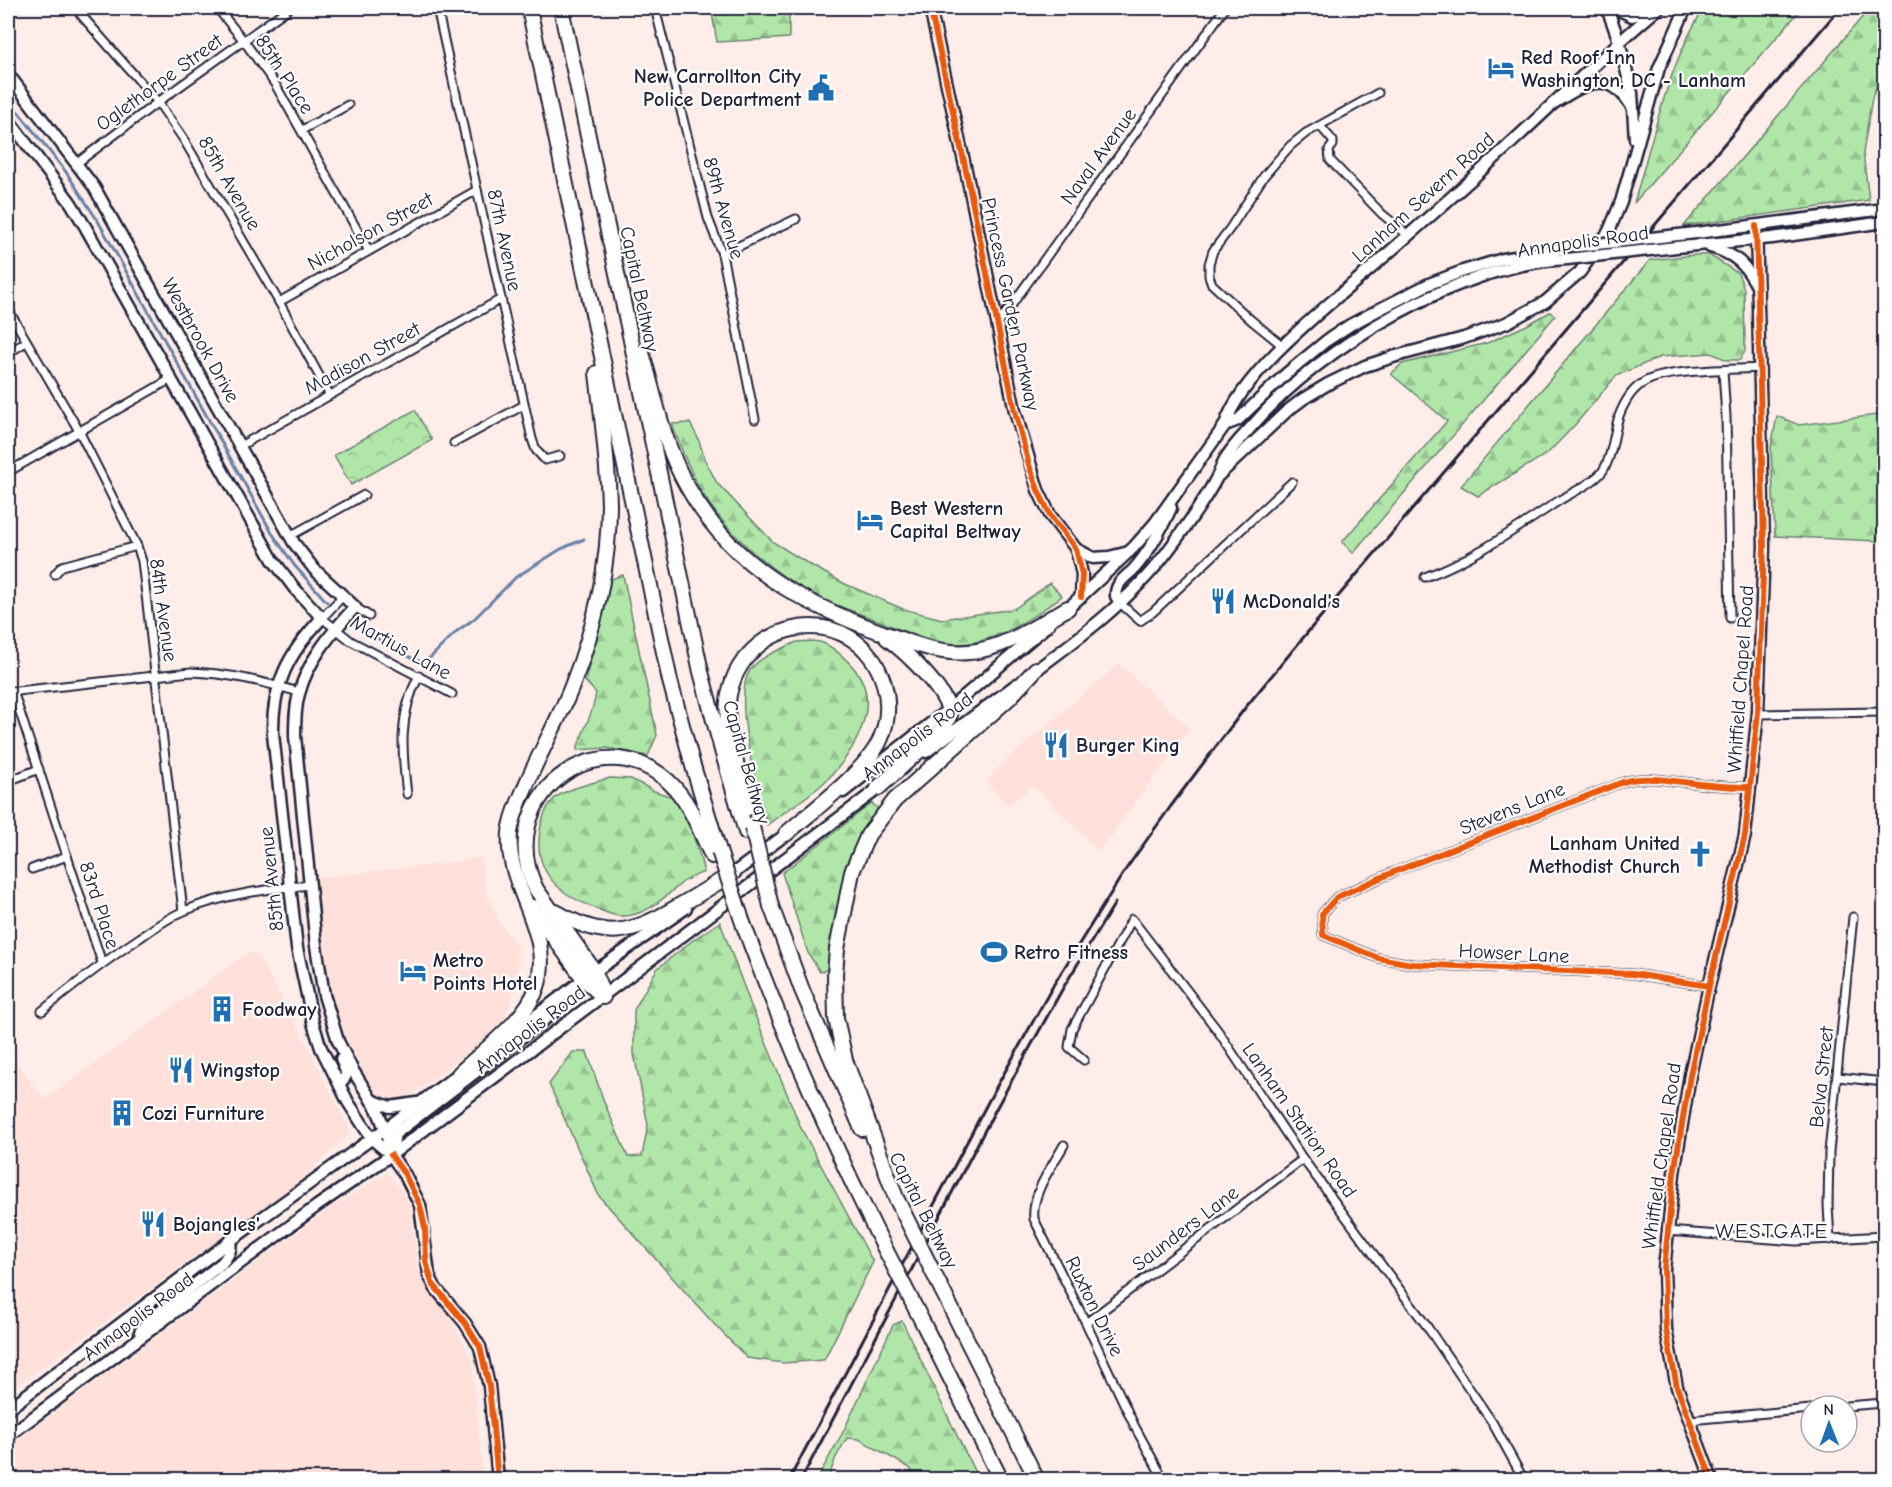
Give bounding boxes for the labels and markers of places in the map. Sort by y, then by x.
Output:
place label: Red Roof Inn Washington, DC - Lanham [1521,46,1746,92]
hotel icon: Red Roof Inn Washington, DC - Lanham [1486,53,1516,83]
place label: New Carrollton City Police Department [634,65,802,111]
public building icon: New Carrollton City Police Department [806,73,836,103]
place label: Best Western Capital Beltway [890,497,1021,543]
hotel icon: Best Western Capital Beltway [855,505,885,535]
restaurant icon: McDonald's [1208,586,1238,616]
place label: McDonald's [1243,590,1340,613]
restaurant icon: Burger King [1041,730,1071,760]
place label: Burger King [1076,734,1180,757]
place label: Lanham United Methodist Church [1529,832,1680,878]
church icon: Lanham United Methodist Church [1685,839,1715,869]
sports icon: Retro Fitness [979,937,1009,967]
place label: Retro Fitness [1014,941,1128,964]
place label: Metro Points Hotel [433,949,537,995]
hotel icon: Metro Points Hotel [398,956,428,986]
building icon: Foodway [207,994,237,1024]
place label: Foodway [242,998,317,1021]
restaurant icon: Wingstop [166,1055,196,1085]
place label: Wingstop [201,1059,280,1082]
building icon: Cozi Furniture [107,1098,137,1128]
place label: Cozi Furniture [142,1102,265,1125]
restaurant icon: Bojangles' [138,1209,168,1239]
place label: Bojangles' [173,1213,260,1236]

